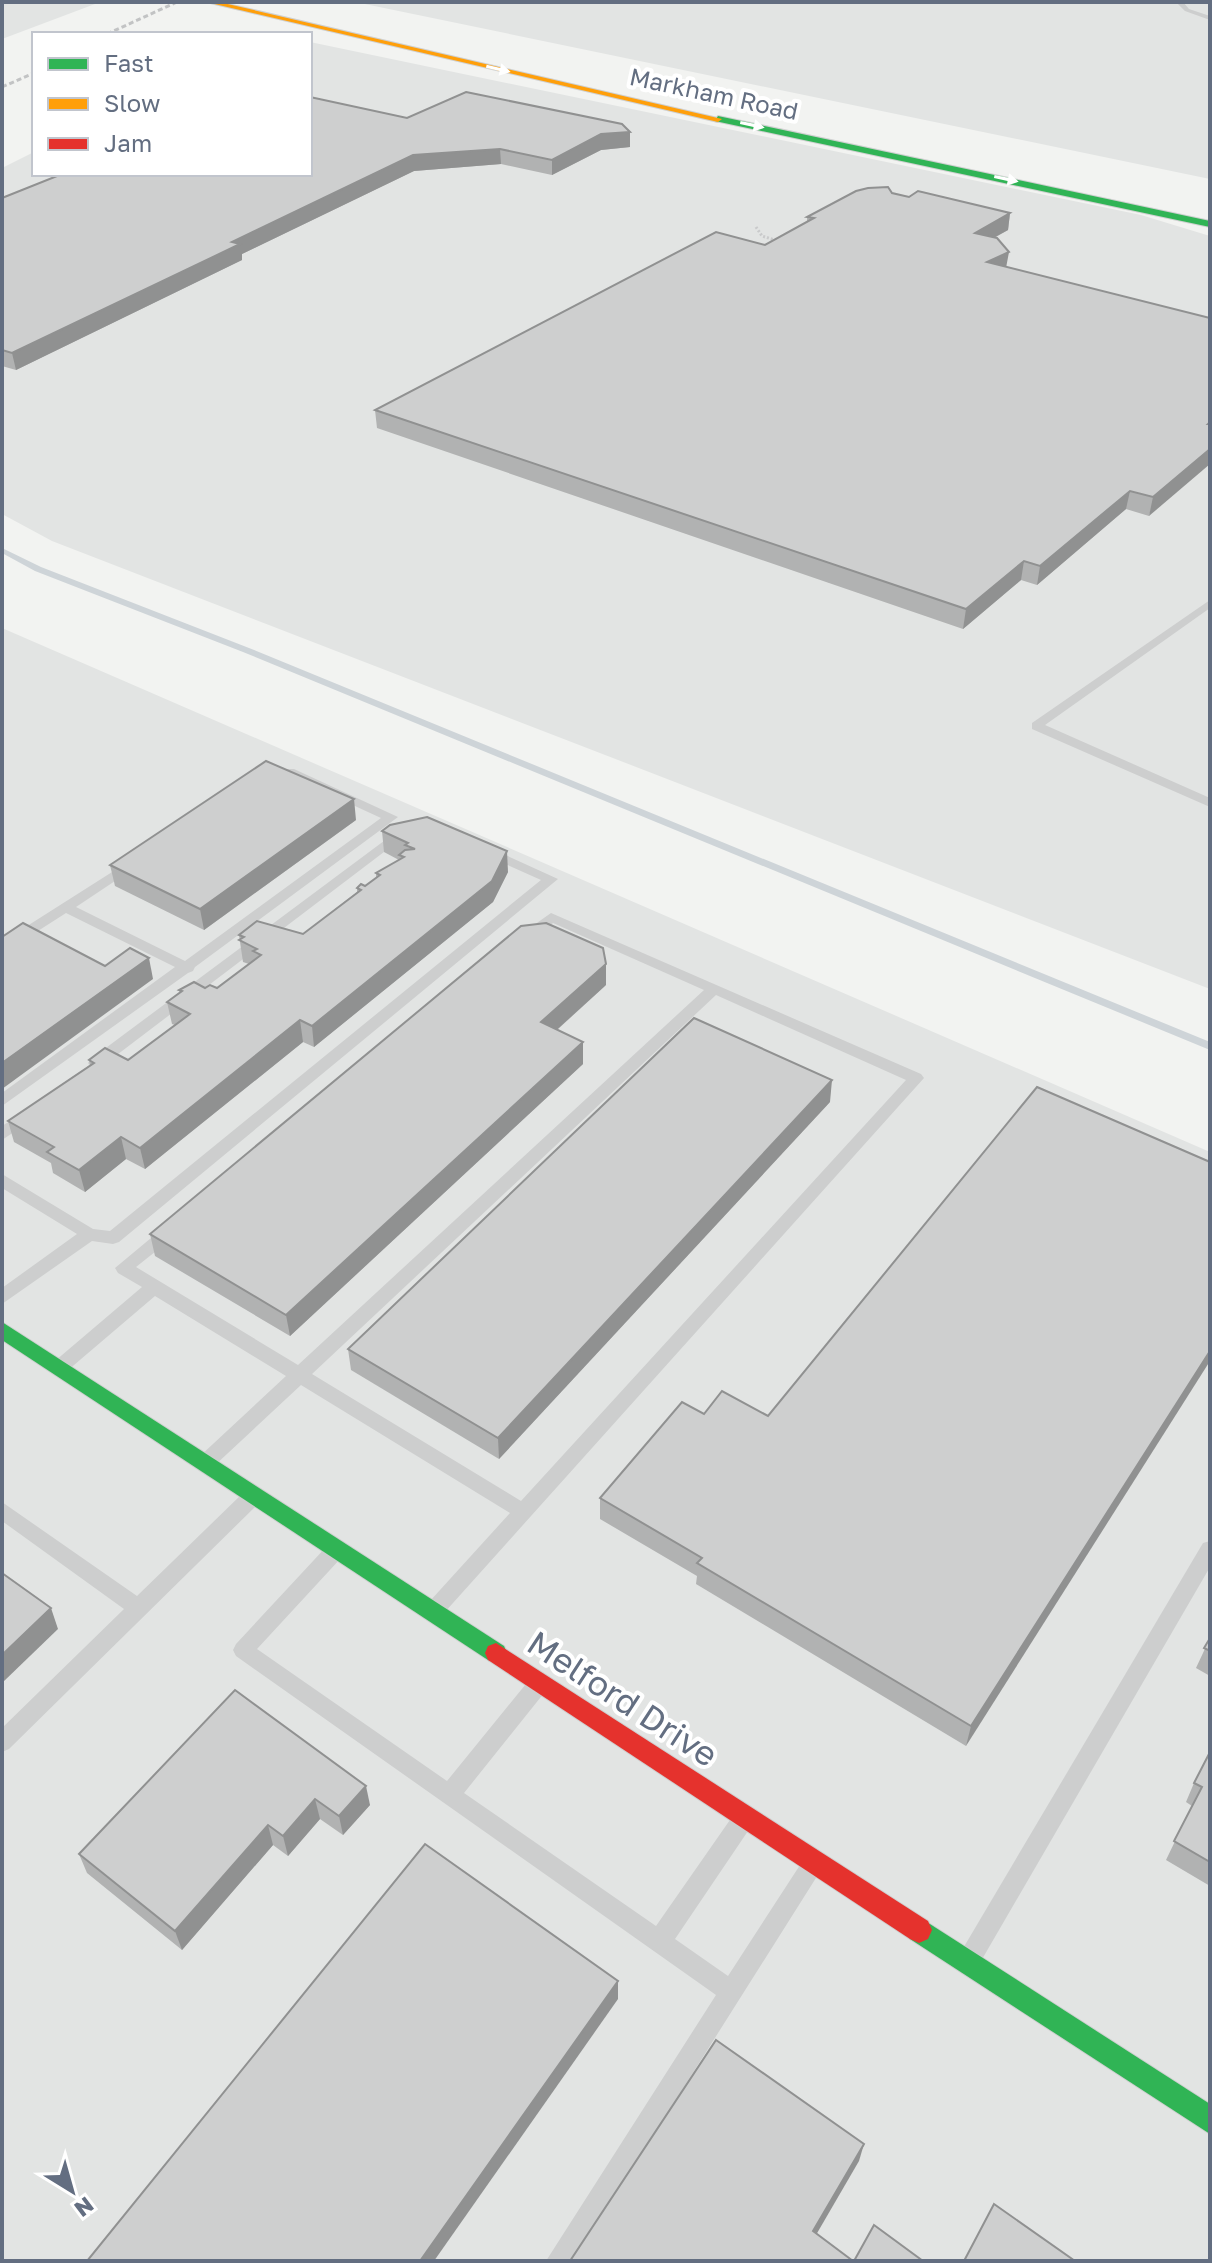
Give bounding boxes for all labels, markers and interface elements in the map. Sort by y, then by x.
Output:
legend [32,32,312,176]
text: Fast [104,48,154,77]
street label: Markham Road [627,61,801,125]
one-way arrow [486,64,511,76]
text: Slow [104,88,160,117]
one-way arrow [740,119,765,132]
text: Jam [104,128,152,157]
one-way arrow [994,173,1019,185]
street label: Melford Drive [521,1622,725,1774]
north arrow [32,2151,112,2231]
text: N [70,2192,99,2223]

